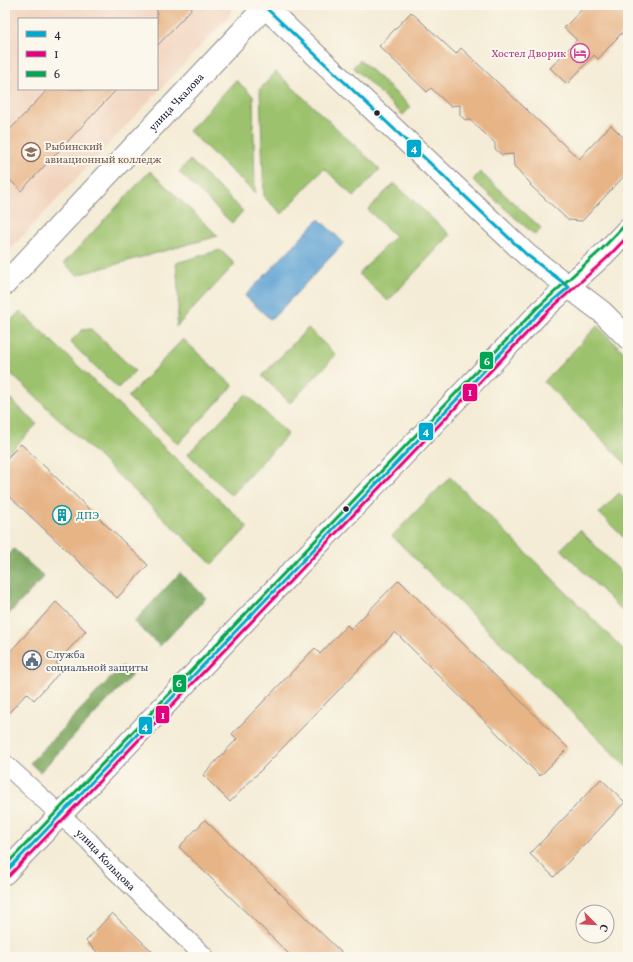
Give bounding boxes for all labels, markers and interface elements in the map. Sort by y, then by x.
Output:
legend [18,18,158,90]
text: 4 [54,27,61,43]
hotel icon: Хостел Дворик [569,42,591,64]
text: 1 [54,47,59,63]
place label: Хостел Дворик [491,47,566,62]
text: 6 [54,67,60,83]
street label: улица Чкалова [146,70,209,135]
unlabelled marker [372,108,382,118]
line badge: 4 [406,139,422,158]
place label: Рыбинский авиационный колледж [45,140,162,168]
school or university icon: Рыбинский авиационный колледж [20,141,42,163]
text: 4 [411,142,418,157]
line badge: 6 [479,351,494,370]
text: 6 [484,355,490,370]
line badge: 1 [462,383,478,402]
text: 1 [468,386,472,401]
line badge: 4 [418,422,434,441]
text: 4 [423,425,430,440]
building icon: ДПЭ [51,504,73,526]
unlabelled marker [341,504,351,514]
place label: ДПЭ [76,509,99,524]
place label: Служба социальной защиты [46,648,149,676]
public building icon: Служба социальной защиты [21,649,43,671]
line badge: 6 [172,674,187,693]
text: 6 [176,677,182,692]
line badge: 1 [155,705,170,724]
text: 1 [161,709,165,724]
line badge: 4 [138,716,153,735]
text: 4 [142,720,149,735]
street label: улица Кольцова [72,826,139,895]
north arrow [575,904,615,944]
text: С [594,921,611,934]

